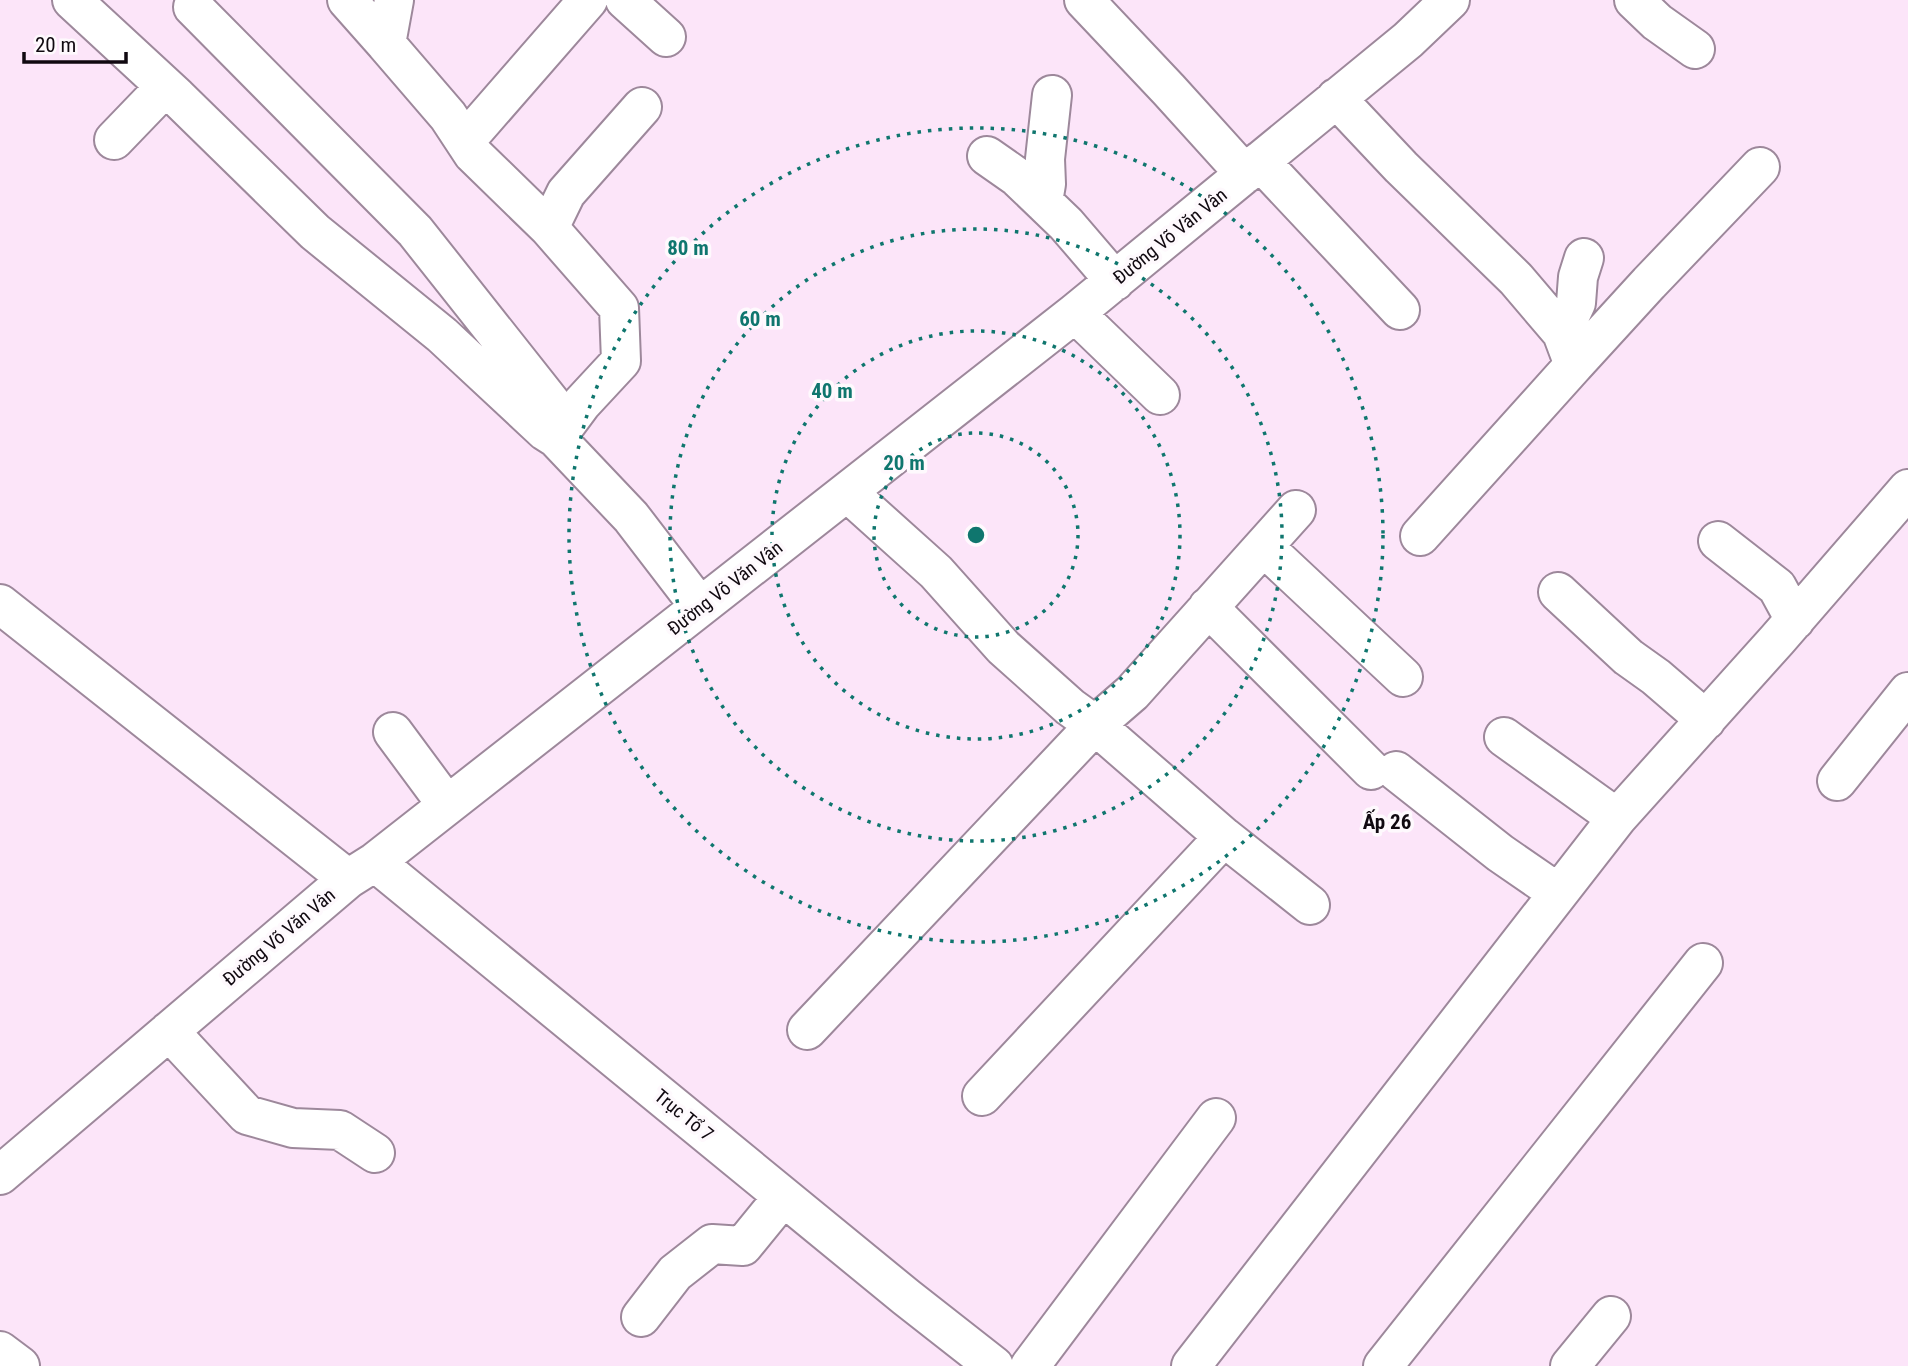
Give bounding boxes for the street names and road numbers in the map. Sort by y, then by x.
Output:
street label: Đường Võ Văn Vân [1109,183,1231,289]
street label: Đường Võ Văn Vân [663,536,787,640]
street label: Đường Võ Văn Vân [218,883,340,991]
street label: Trục Tổ 7 [650,1084,718,1146]

